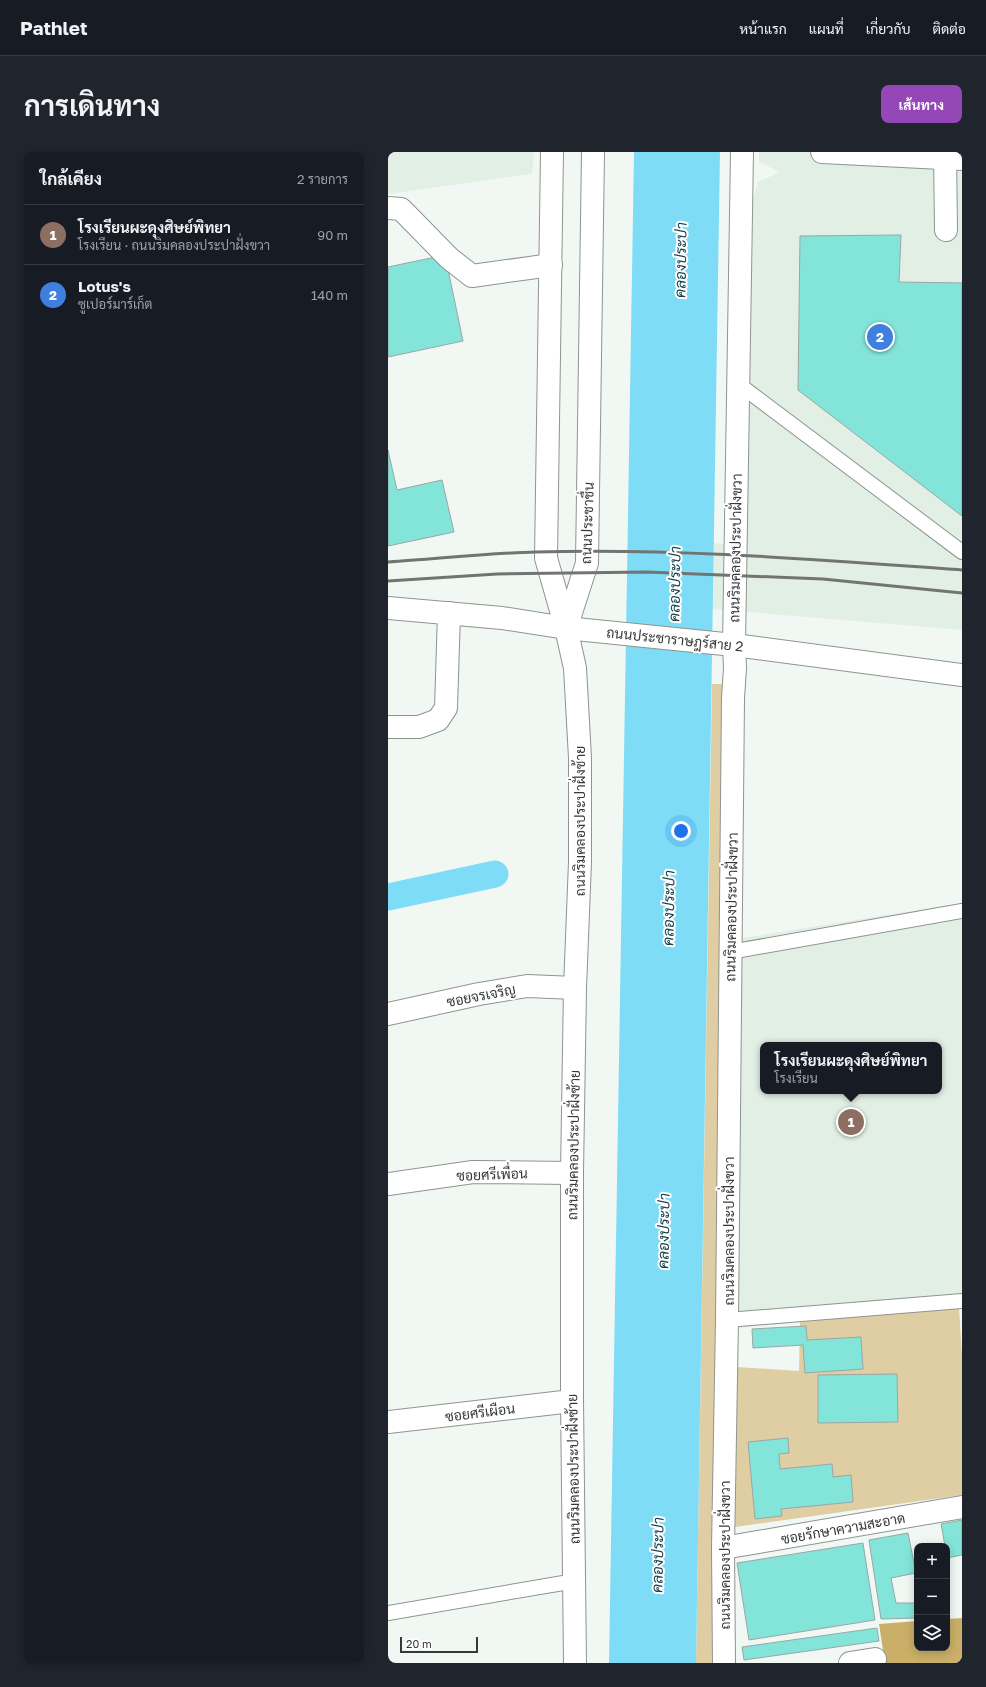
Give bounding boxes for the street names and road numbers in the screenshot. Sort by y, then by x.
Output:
street label: ถนนริมคลองประปาฝั่งขวา [723,473,745,623]
street label: ถนนประชาชื่น [574,482,597,564]
street label: ถนนประชาราษฎร์สาย 2 [606,623,744,656]
street label: ถนนริมคลองประปาฝั่งซ้าย [568,746,588,896]
street label: ถนนริมคลองประปาฝั่งขวา [719,832,741,982]
street label: ซอยจรเจริญ [445,980,517,1011]
street label: ถนนริมคลองประปาฝั่งซ้าย [561,1070,583,1220]
street label: ถนนริมคลองประปาฝั่งขวา [717,1156,737,1306]
street label: ซอยศรีเพื่อน [456,1161,528,1184]
street label: ถนนริมคลองประปาฝั่งซ้าย [561,1394,583,1544]
street label: ซอยศรีเผือน [444,1399,516,1425]
street label: ถนนริมคลองประปาฝั่งขวา [713,1480,733,1630]
street label: ซอยรักษาความสะอาด [780,1509,906,1547]

